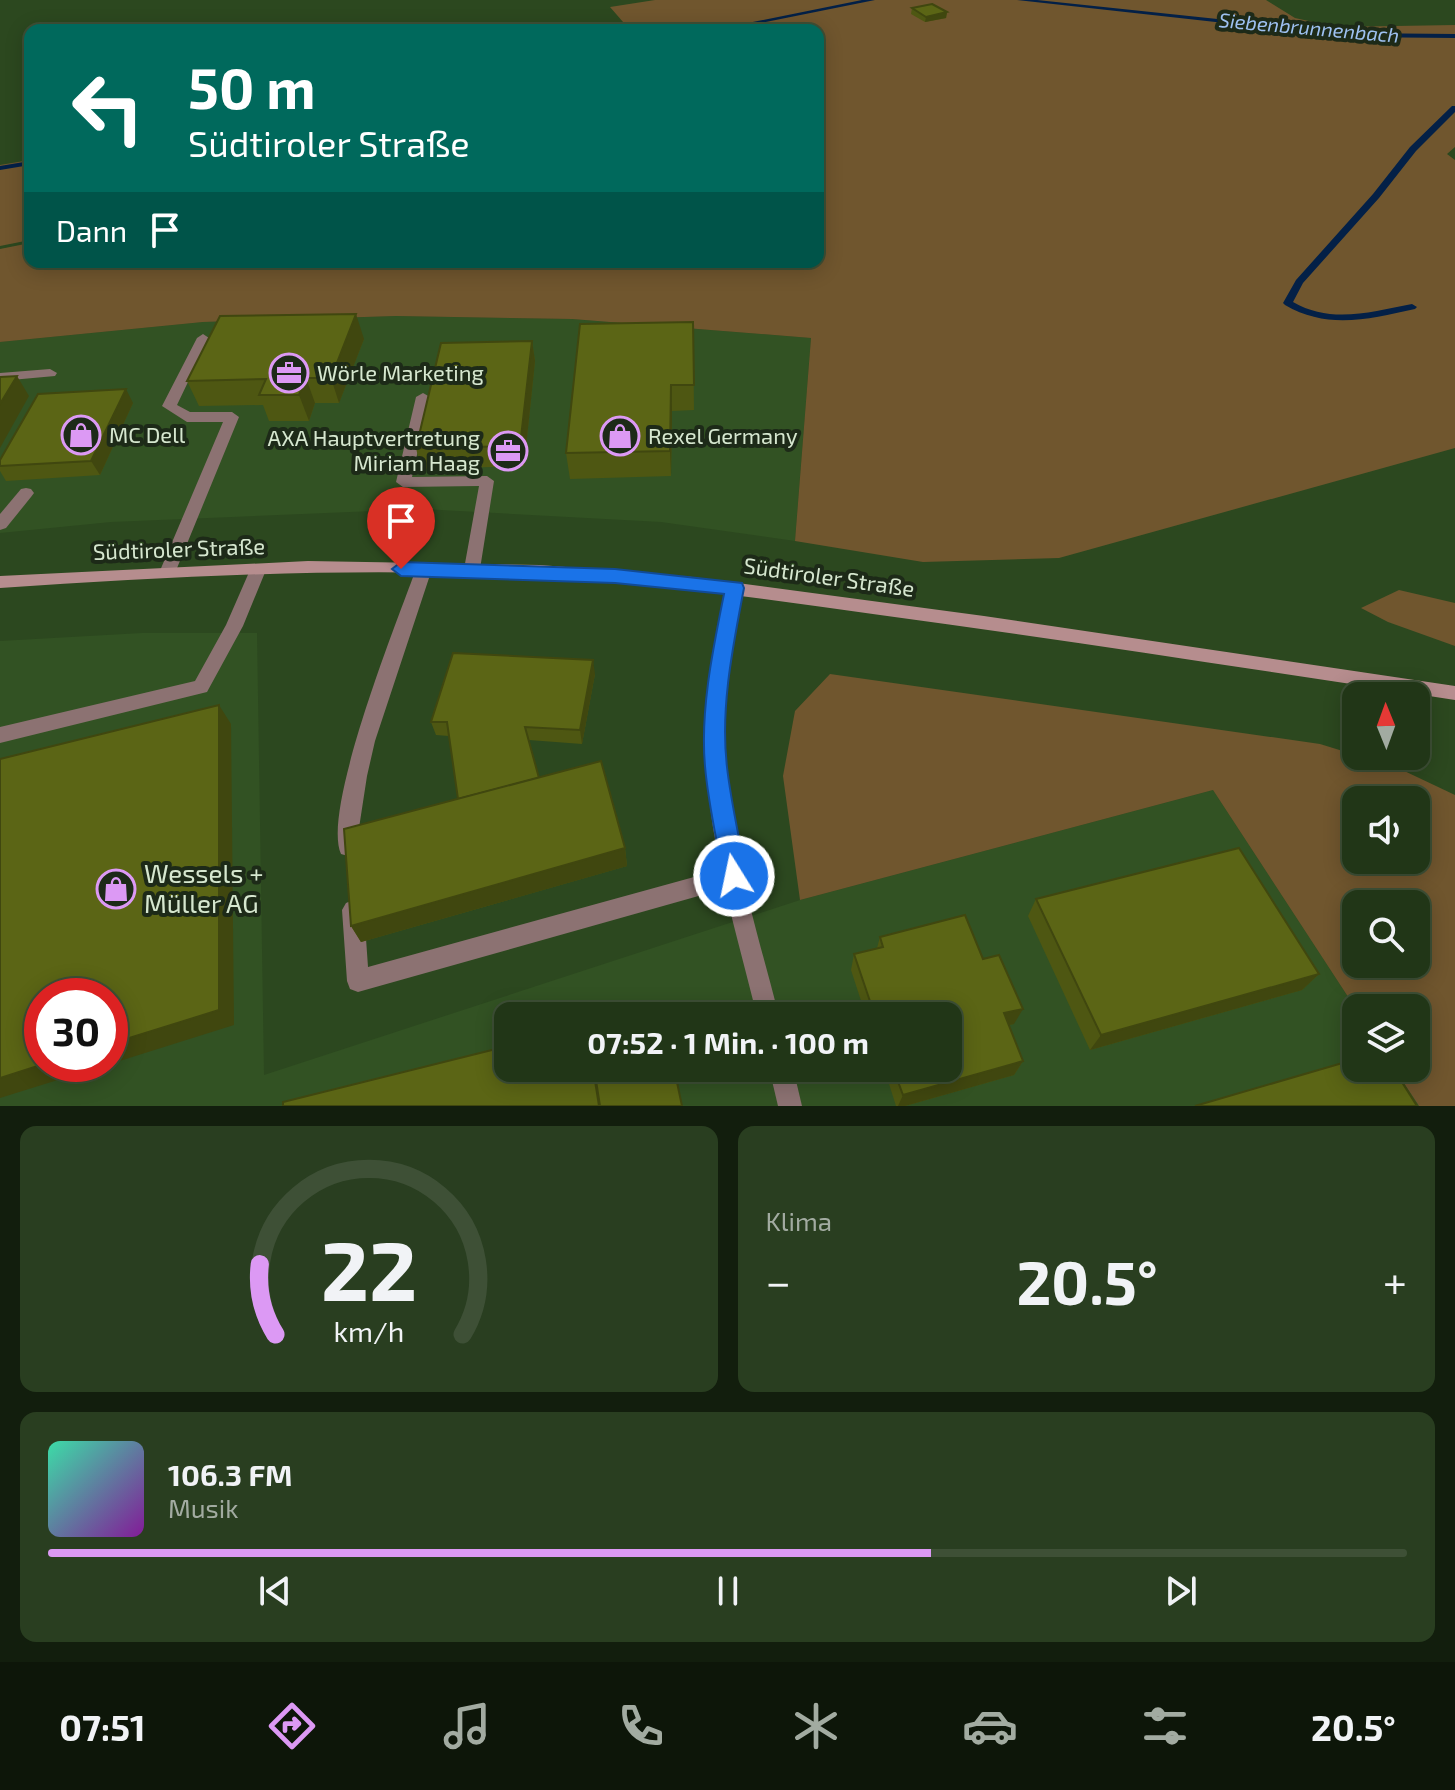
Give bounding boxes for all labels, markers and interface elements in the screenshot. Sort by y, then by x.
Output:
water label: Siebenbrunnenbach [1218,7,1400,47]
text: 50 m [188,53,316,120]
icon: left [56,56,160,160]
text: Südtiroler Straße [188,121,470,164]
icon: arrive [143,208,187,252]
text: Dann [56,212,127,248]
office icon: Wörle Marketing [268,352,310,394]
place label: Wörle Marketing [317,359,484,385]
shop icon: MC Dell [60,414,102,456]
shop icon: Rexel Germany [599,415,641,457]
place label: MC Dell [109,421,186,447]
place label: Rexel Germany [648,422,798,448]
place label: AXA Hauptvertretung Miriam Haag [268,424,480,475]
office icon: AXA Hauptvertretung Miriam Haag [487,430,529,472]
pin [367,487,435,569]
icon: arrive [379,499,423,543]
street label: Südtiroler Straße [92,532,265,564]
street label: Südtiroler Straße [742,551,916,601]
north arrow [1342,682,1430,770]
map controls [1342,682,1430,1082]
button: sound [1342,786,1430,874]
position arrow [692,834,776,918]
place label: Wessels + Müller AG [144,857,264,918]
shop icon: Wessels + Müller AG [95,868,137,910]
button: search [1342,890,1430,978]
speed limit sign: 30 [24,978,128,1082]
button: layers [1342,994,1430,1082]
text: 07:52 · 1 Min. · 100 m [587,1024,869,1060]
text: Klima [766,1205,832,1236]
text: 22 [320,1218,417,1318]
text: 20.5° [1016,1245,1158,1317]
text: − [766,1254,791,1307]
text: + [1383,1254,1407,1307]
text: km/h [333,1313,404,1348]
text: 106.3 FM [168,1456,293,1492]
text: Musik [168,1492,239,1523]
icon: previous [253,1569,297,1613]
icon: pause [706,1569,750,1613]
icon: next [1159,1569,1203,1613]
icon: directions [264,1698,320,1754]
icon: music [439,1698,495,1754]
icon: phone [613,1698,669,1754]
icon: climate [788,1698,844,1754]
icon: car [962,1698,1018,1754]
icon: filters [1137,1698,1193,1754]
text: 07:51 [59,1705,146,1748]
text: 20.5° [1311,1705,1396,1748]

